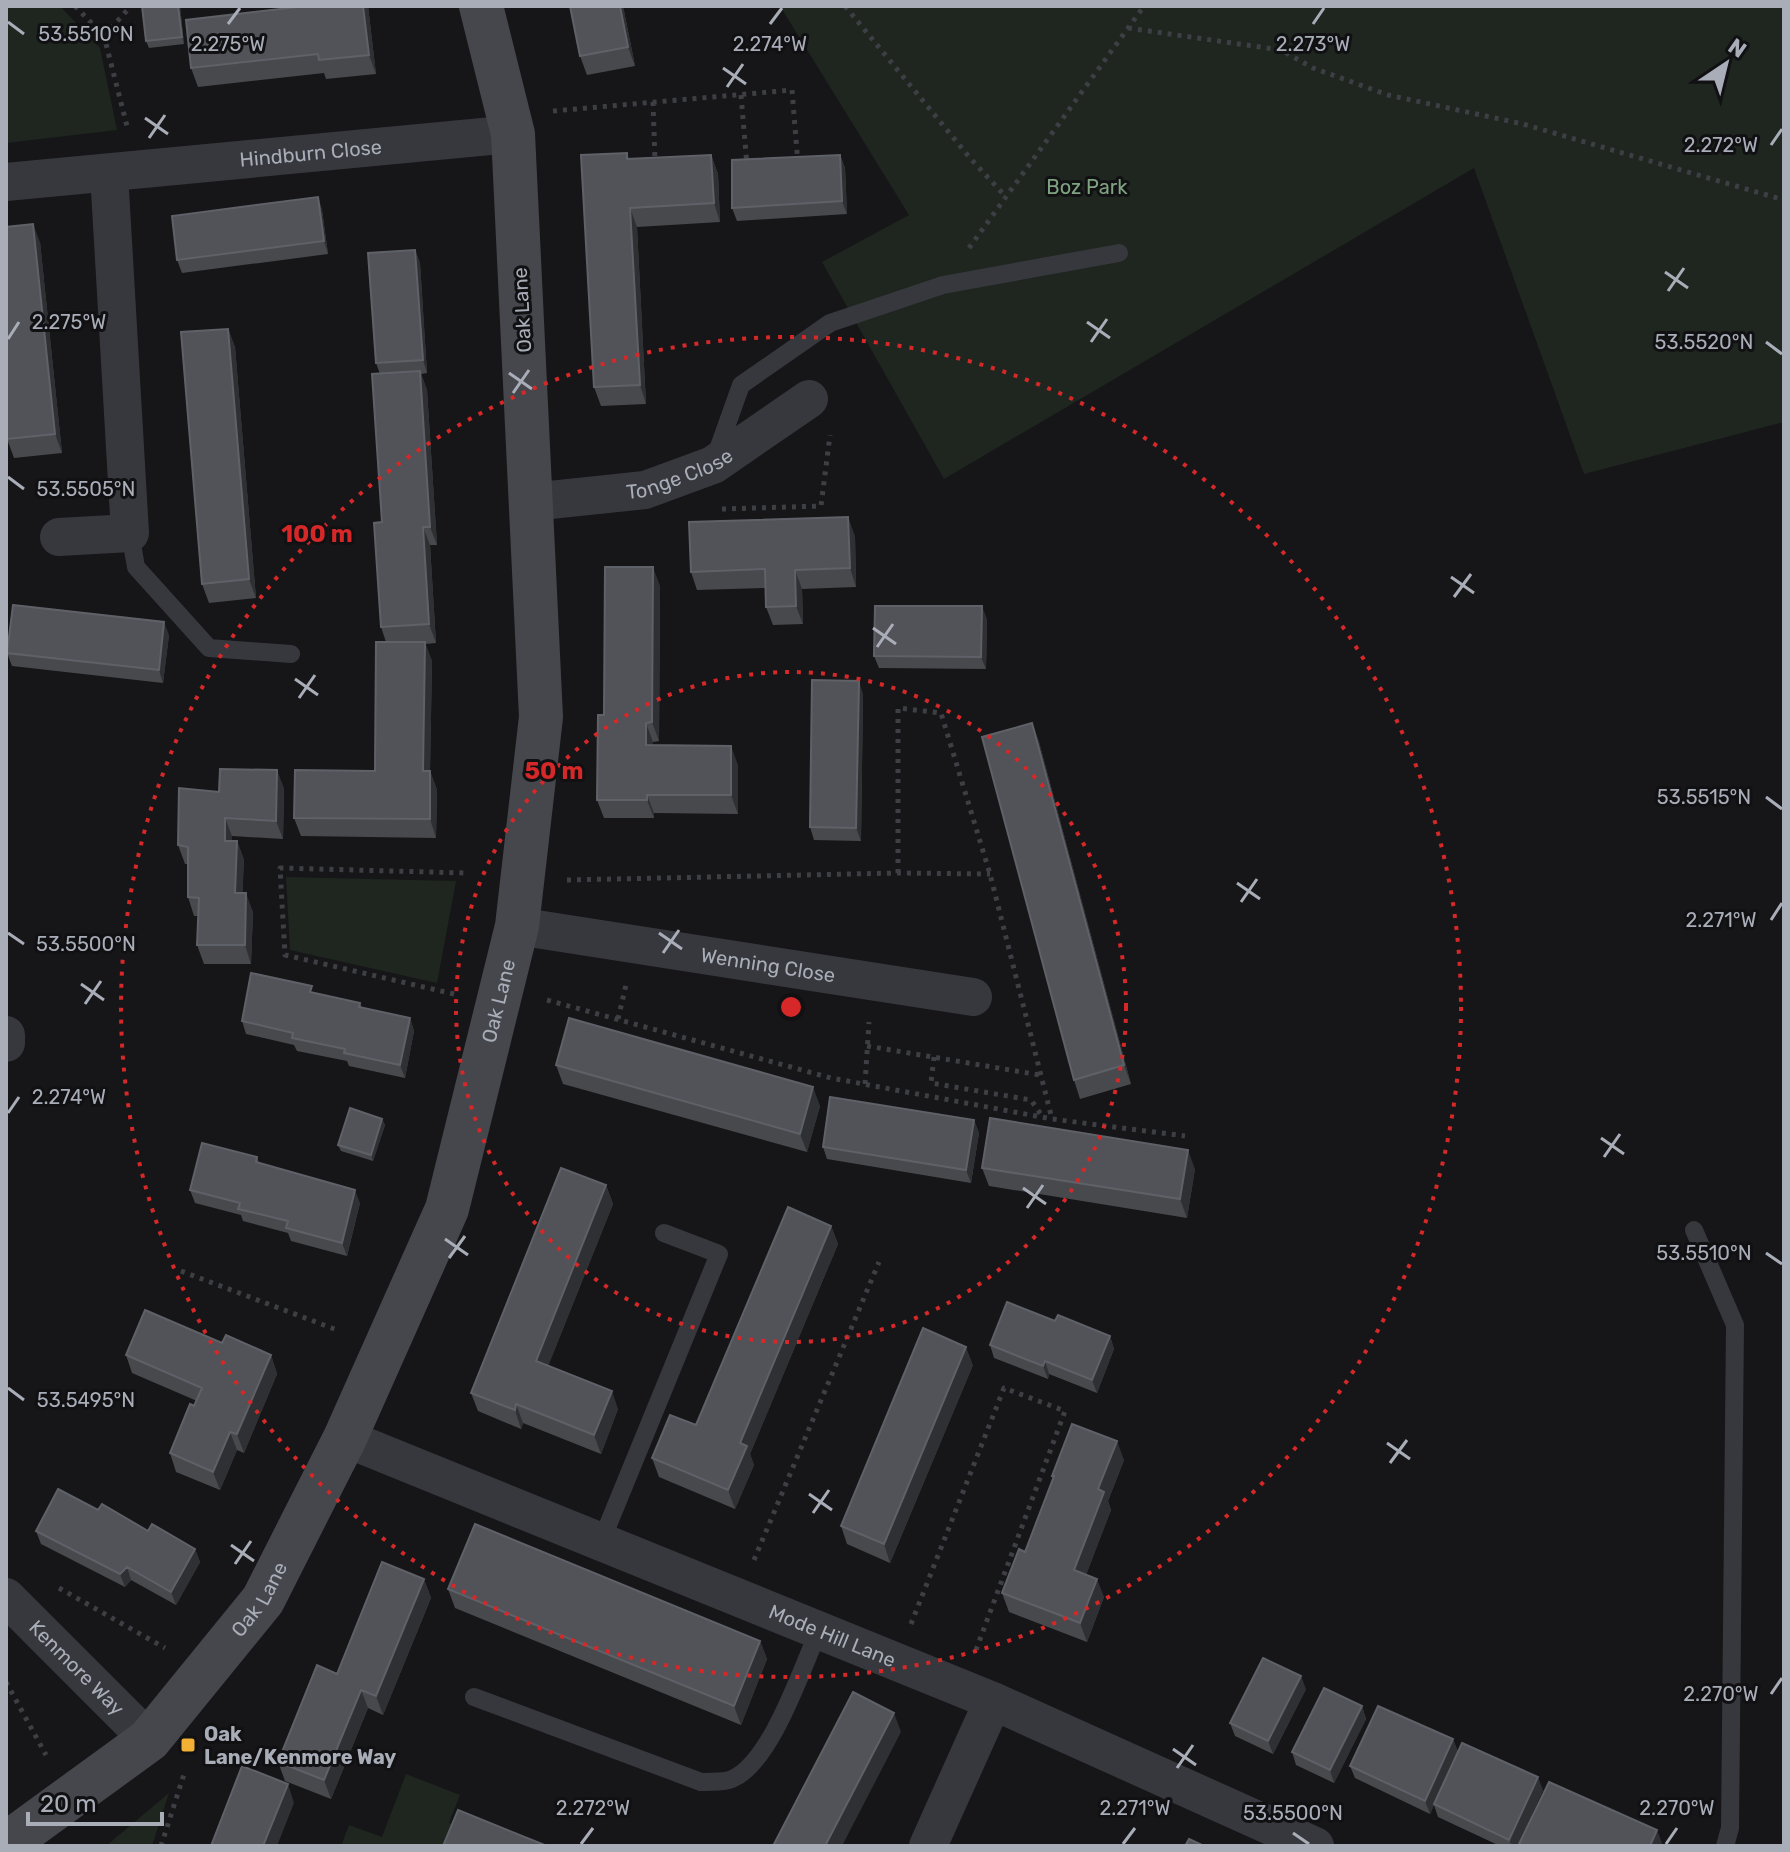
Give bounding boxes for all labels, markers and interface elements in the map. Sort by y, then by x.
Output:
text: 53.5510°N [38,22,134,46]
north arrow [1686,24,1766,104]
text: 2.275°W [191,32,265,56]
text: 2.274°W [733,32,807,56]
text: 2.273°W [1276,32,1350,56]
text: N [1723,32,1751,64]
text: 2.272°W [1684,133,1758,157]
street label: Hindburn Close [238,134,383,172]
park label: Boz Park [1046,175,1128,199]
street label: Oak Lane [508,267,536,353]
text: 2.275°W [32,310,106,334]
text: 53.5520°N [1655,330,1753,354]
street label: Tonge Close [625,443,737,504]
text: 53.5505°N [37,477,135,501]
text: 100 m [281,520,353,548]
text: 50 m [525,757,583,785]
text: 53.5515°N [1657,785,1751,809]
text: 2.271°W [1685,908,1757,932]
text: 53.5500°N [36,932,136,956]
street label: Wenning Close [699,943,837,987]
street label: Oak Lane [477,957,520,1045]
centre of rings [777,993,805,1021]
text: 2.274°W [32,1085,106,1109]
text: 53.5510°N [1656,1241,1752,1265]
text: 53.5495°N [37,1388,135,1412]
street label: Oak Lane [226,1558,292,1642]
street label: Mode Hill Lane [765,1599,899,1672]
street label: Kenmore Way [24,1615,129,1720]
text: 2.270°W [1683,1682,1759,1706]
place label: Oak Lane/Kenmore Way [204,1722,396,1769]
marker: Oak Lane/Kenmore Way [179,1736,197,1754]
scale bar [28,1776,162,1826]
text: 20 m [40,1790,97,1818]
text: 2.272°W [556,1796,630,1820]
text: 2.271°W [1099,1796,1171,1820]
text: 2.270°W [1639,1796,1715,1820]
text: 53.5500°N [1243,1801,1343,1825]

